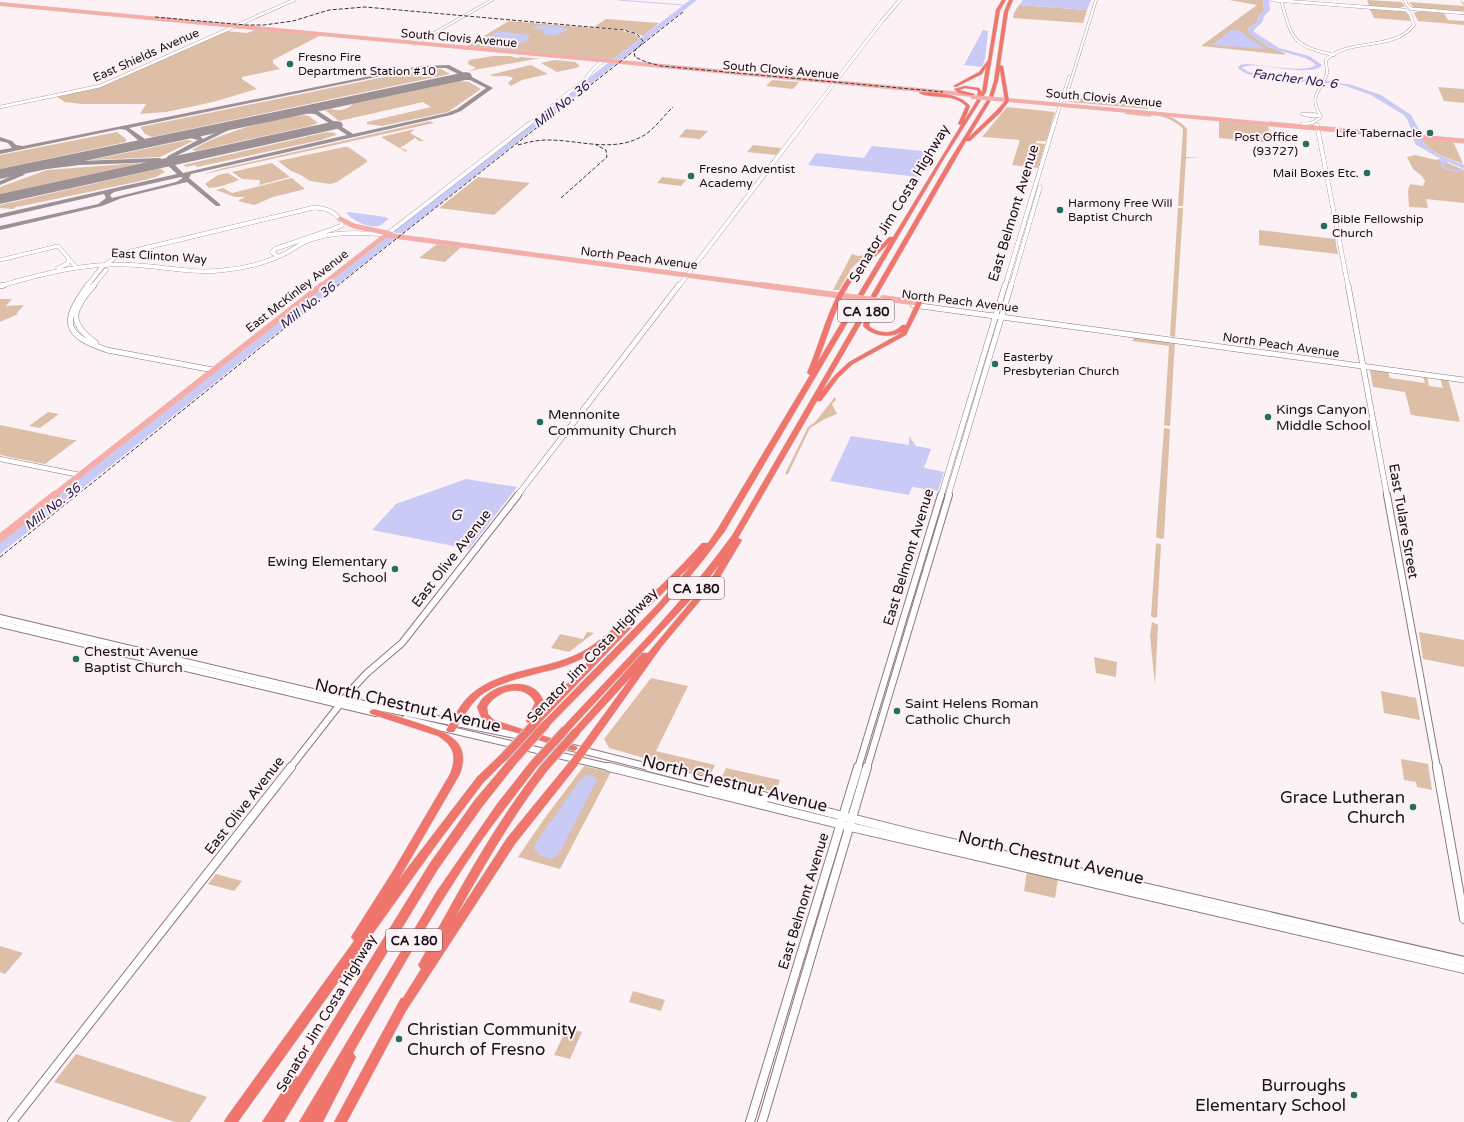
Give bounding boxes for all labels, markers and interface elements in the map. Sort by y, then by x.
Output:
street label: East Shields Avenue [91,25,201,85]
street label: South Clovis Avenue [400,26,518,50]
place label: Fresno Fire Department Station #10 [298,50,436,78]
street label: South Clovis Avenue [722,58,840,82]
marker: Fresno Fire Department Station #10 [285,59,295,69]
water label: Fancher No. 6 [1251,66,1340,92]
water label: Mill No. 36 [530,77,594,132]
street label: South Clovis Avenue [1045,86,1163,110]
street label: Senator Jim Costa Highway [846,121,954,285]
place label: Life Tabernacle [1336,126,1422,140]
marker: Life Tabernacle [1425,128,1435,138]
place label: Post Office (93727) [1234,130,1298,158]
marker: Post Office (93727) [1301,139,1311,149]
street label: East Belmont Avenue [985,143,1042,284]
place label: Fresno Adventist Academy [699,162,796,190]
place label: Mail Boxes Etc. [1273,166,1359,180]
marker: Mail Boxes Etc. [1362,168,1372,178]
marker: Fresno Adventist Academy [686,171,696,181]
place label: Harmony Free Will Baptist Church [1068,196,1173,224]
marker: Harmony Free Will Baptist Church [1055,205,1065,215]
place label: Bible Fellowship Church [1332,212,1424,240]
marker: Bible Fellowship Church [1319,221,1329,231]
street label: North Peach Avenue [580,244,698,272]
street label: East Clinton Way [111,246,208,266]
street label: East McKinley Avenue [243,247,351,335]
water label: Mill No. 36 [276,278,340,333]
street label: North Peach Avenue [901,287,1019,315]
road number: CA 180 [838,300,894,322]
street label: North Peach Avenue [1222,330,1340,360]
place label: Easterby Presbyterian Church [1003,350,1119,378]
marker: Easterby Presbyterian Church [990,359,1000,369]
place label: Kings Canyon Middle School [1276,401,1371,434]
place label: Mennonite Community Church [548,406,677,439]
marker: Kings Canyon Middle School [1263,412,1273,422]
marker: Mennonite Community Church [535,417,545,427]
street label: East Tulare Street [1385,462,1422,581]
water label: Mill No. 36 [21,479,85,534]
street label: East Belmont Avenue [880,487,937,628]
street label: East Olive Avenue [408,506,495,611]
water label: G [450,506,463,524]
place label: Ewing Elementary School [267,553,387,586]
marker: Ewing Elementary School [390,564,400,574]
road number: CA 180 [668,577,724,599]
street label: Senator Jim Costa Highway [523,584,662,726]
place label: Chestnut Avenue Baptist Church [84,643,198,676]
marker: Chestnut Avenue Baptist Church [71,654,81,664]
street label: North Chestnut Avenue [313,674,503,737]
place label: Saint Helens Roman Catholic Church [905,695,1039,728]
marker: Saint Helens Roman Catholic Church [892,706,902,716]
street label: North Chestnut Avenue [640,750,830,817]
street label: East Olive Avenue [201,753,288,858]
place label: Grace Lutheran Church [1280,787,1405,828]
marker: Grace Lutheran Church [1408,802,1418,812]
street label: North Chestnut Avenue [956,826,1146,889]
street label: East Belmont Avenue [775,831,832,972]
road number: CA 180 [386,929,442,951]
street label: Senator Jim Costa Highway [273,931,381,1095]
place label: Christian Community Church of Fresno [407,1019,577,1060]
marker: Christian Community Church of Fresno [394,1034,404,1044]
place label: Burroughs Elementary School [1195,1075,1346,1116]
marker: Burroughs Elementary School [1349,1090,1359,1100]

